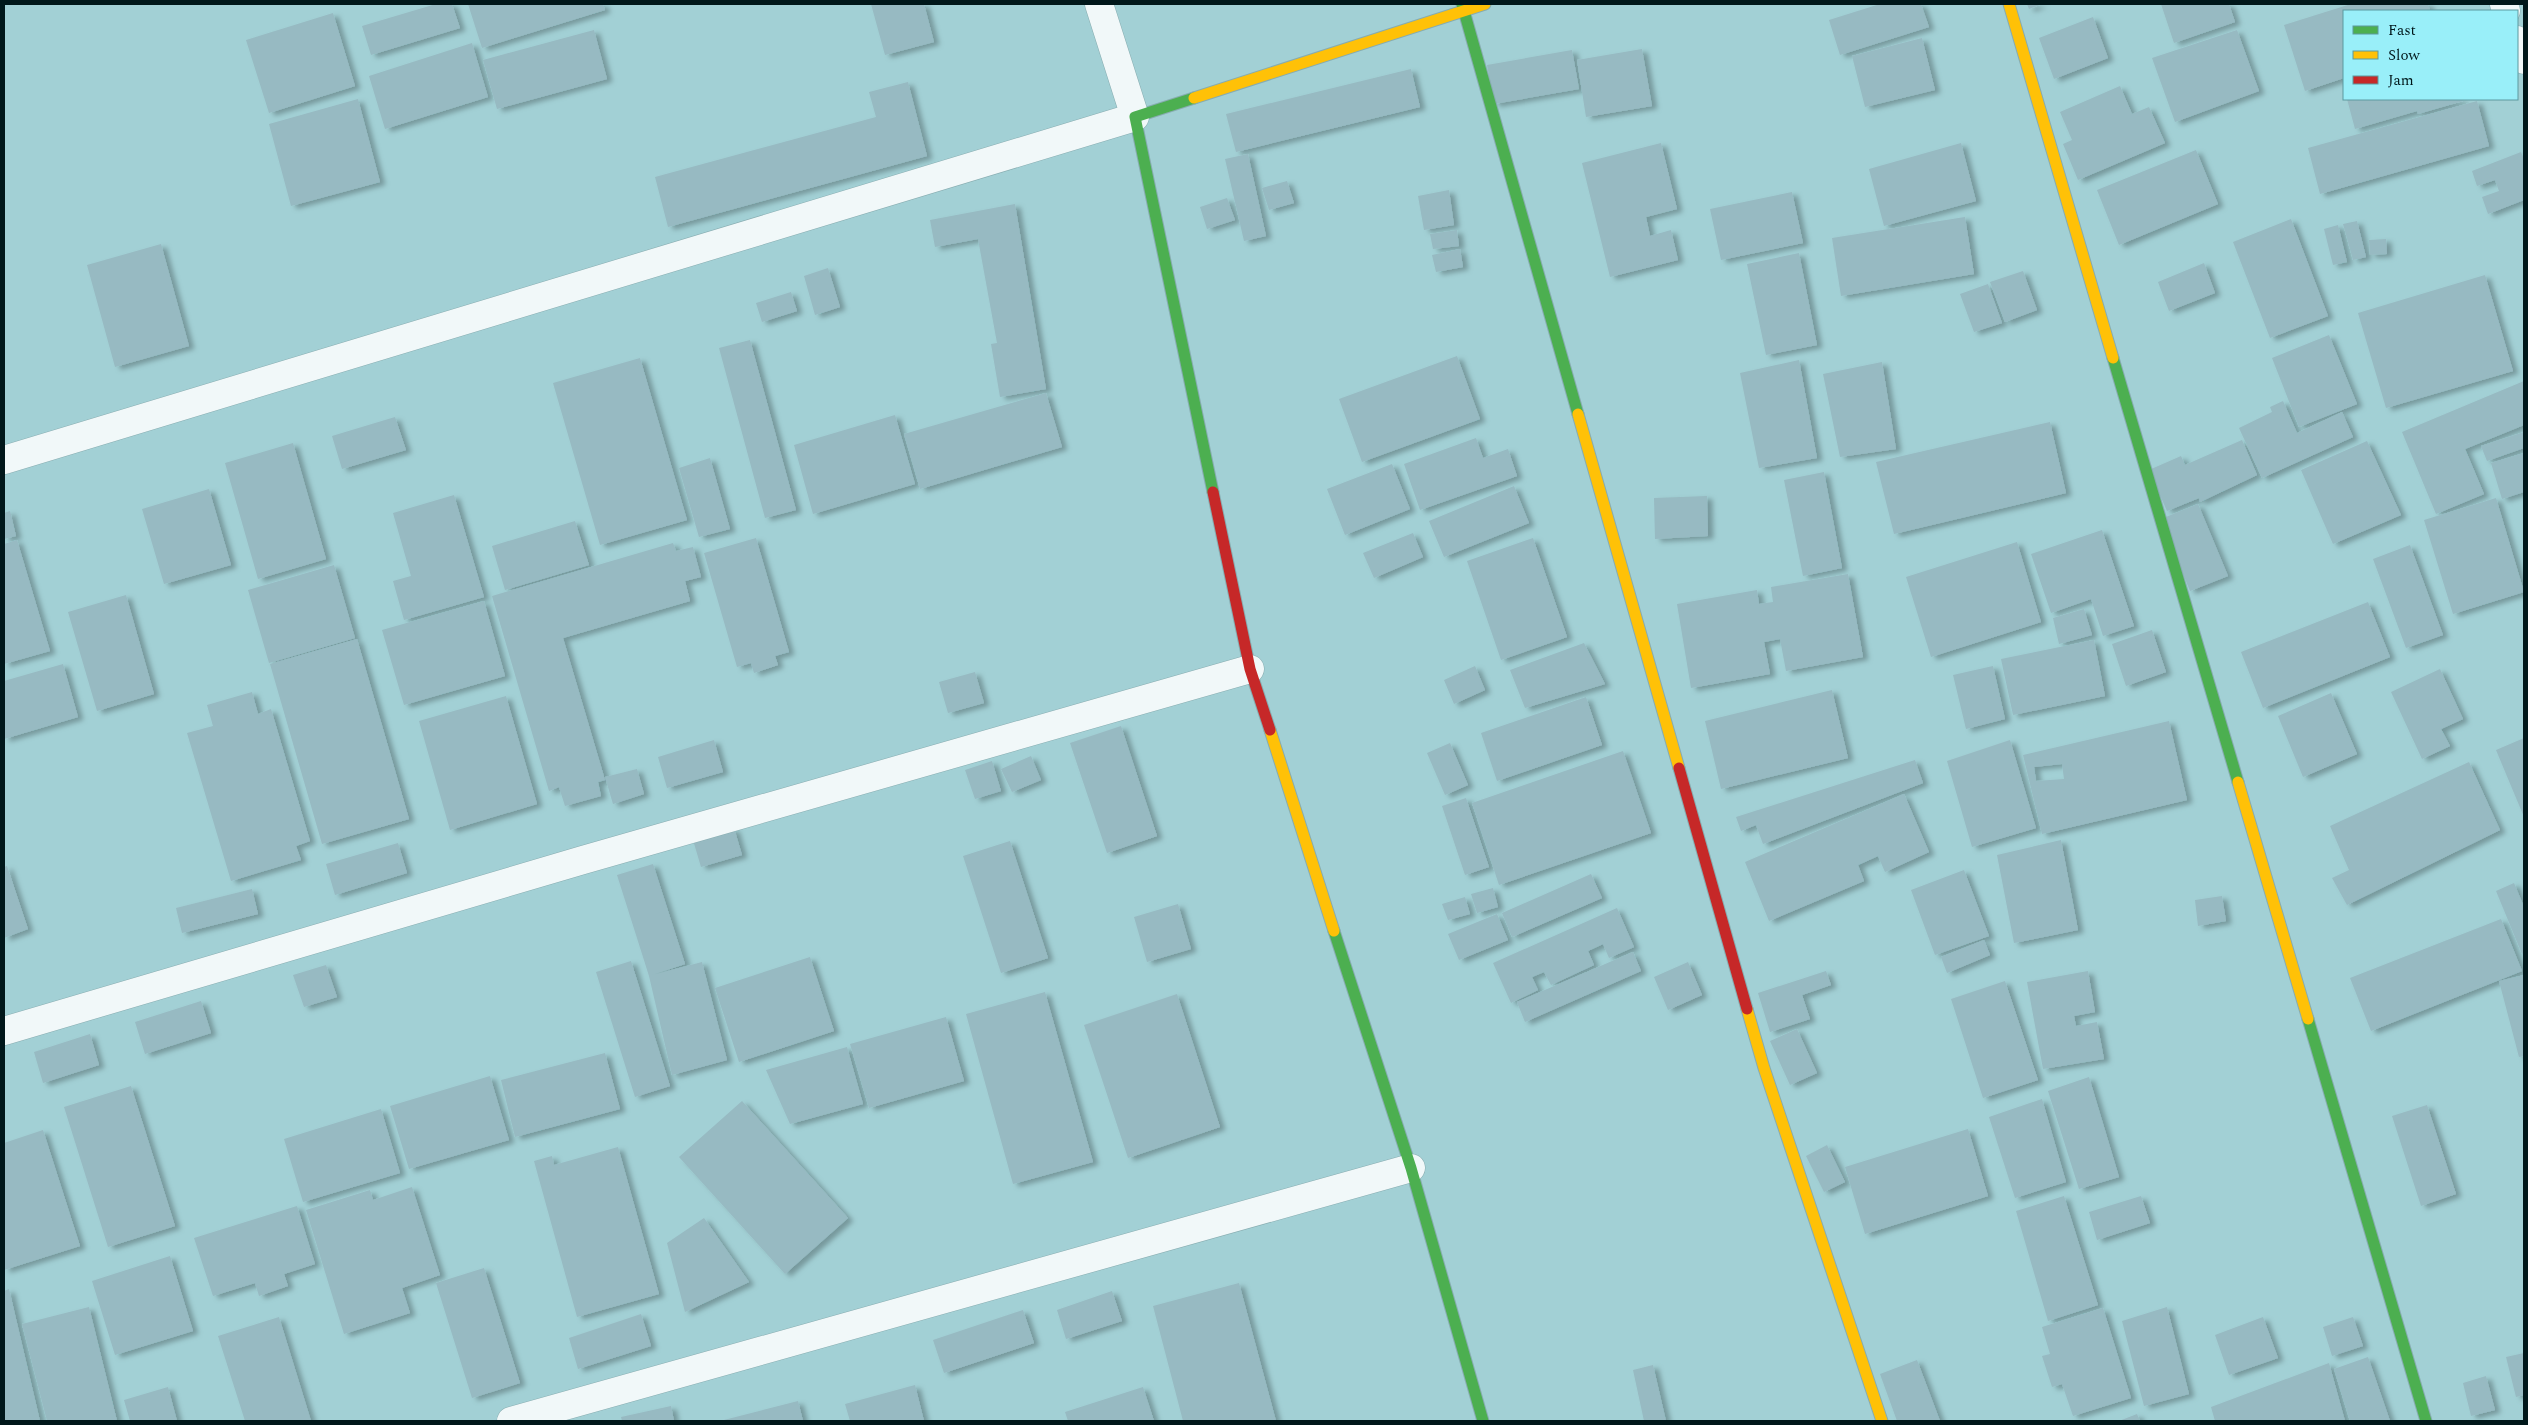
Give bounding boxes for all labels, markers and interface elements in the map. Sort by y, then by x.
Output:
legend [2343,10,2518,100]
text: Fast [2388,19,2416,42]
text: Slow [2388,44,2420,67]
text: Jam [2388,69,2414,92]

